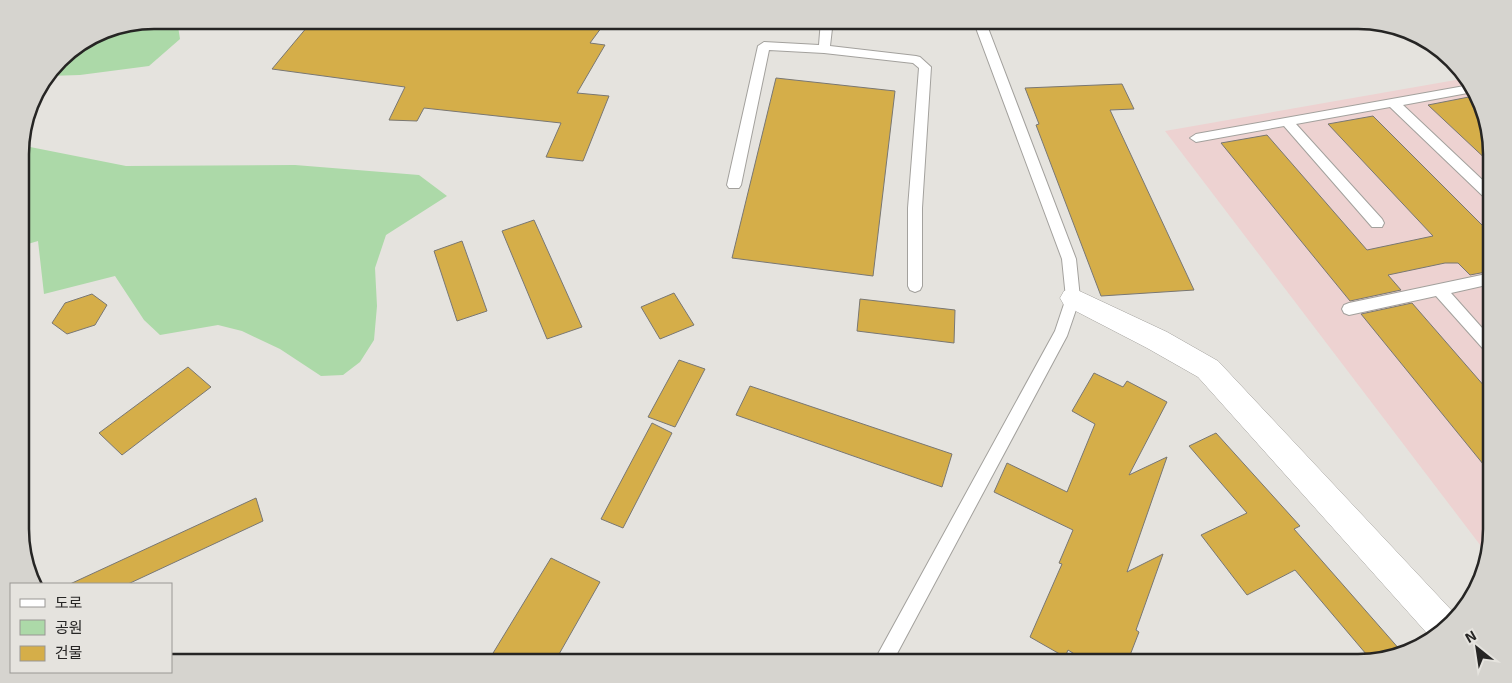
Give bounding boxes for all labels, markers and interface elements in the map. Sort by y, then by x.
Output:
legend [10,583,172,673]
text: 도로 [55,593,83,611]
text: 공원 [55,618,83,636]
north arrow [1452,623,1502,673]
text: N [1462,626,1479,646]
text: 건물 [55,643,83,661]

